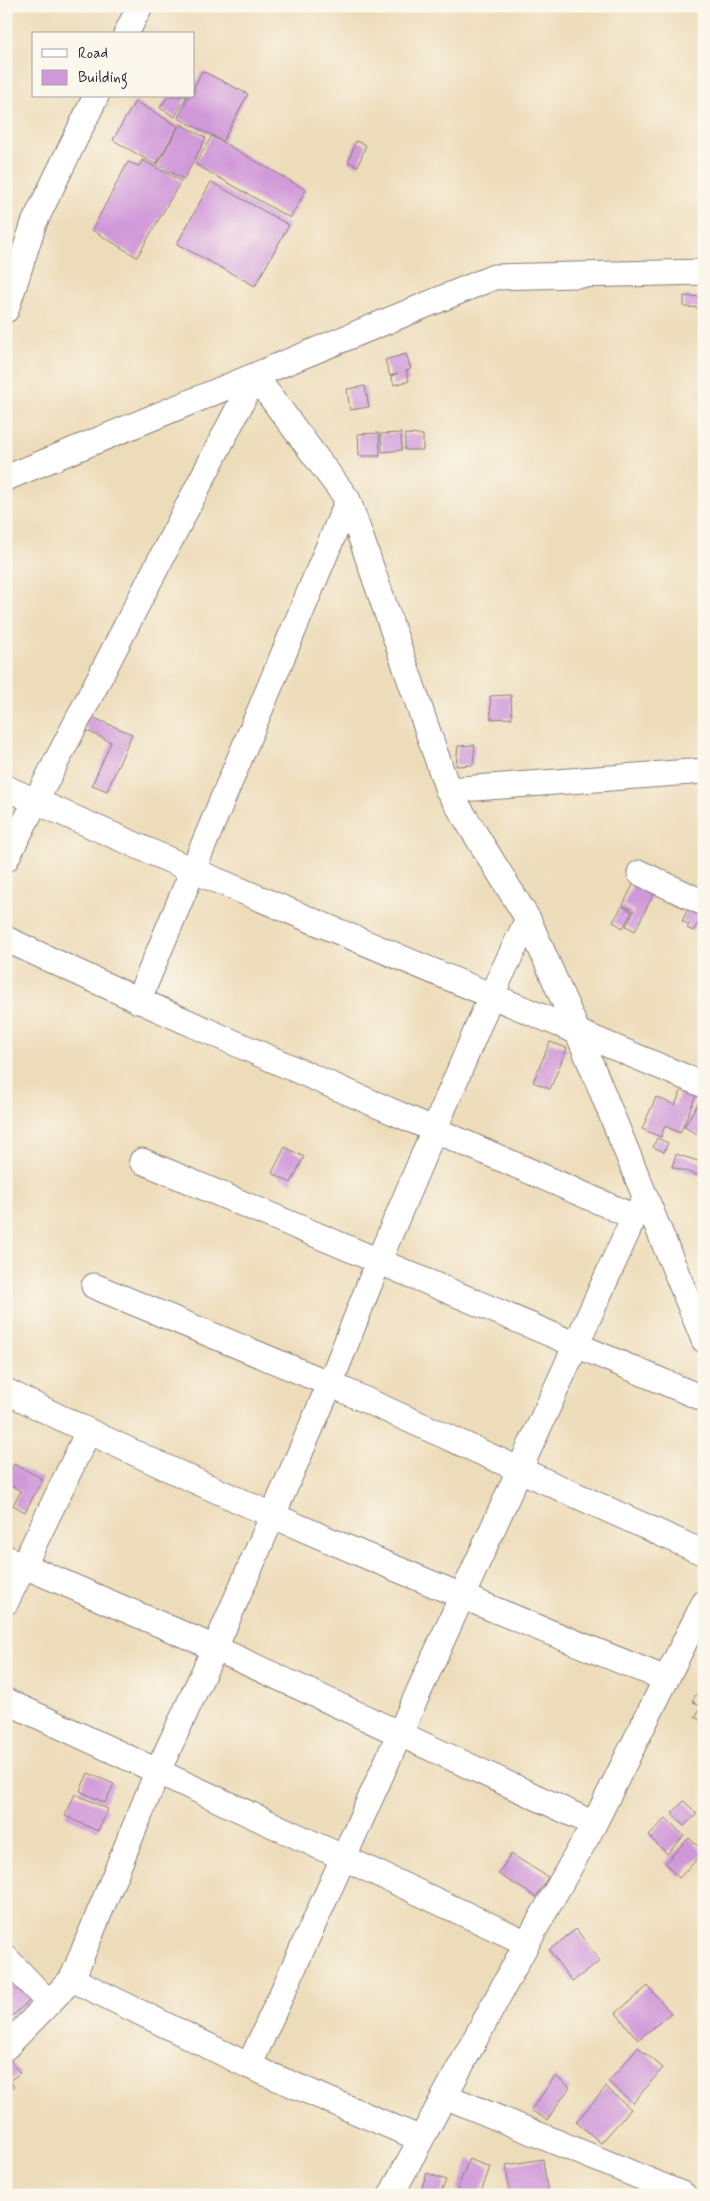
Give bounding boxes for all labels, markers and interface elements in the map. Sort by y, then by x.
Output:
legend [32,32,195,98]
text: Road [78,44,108,64]
text: Building [78,68,128,89]

